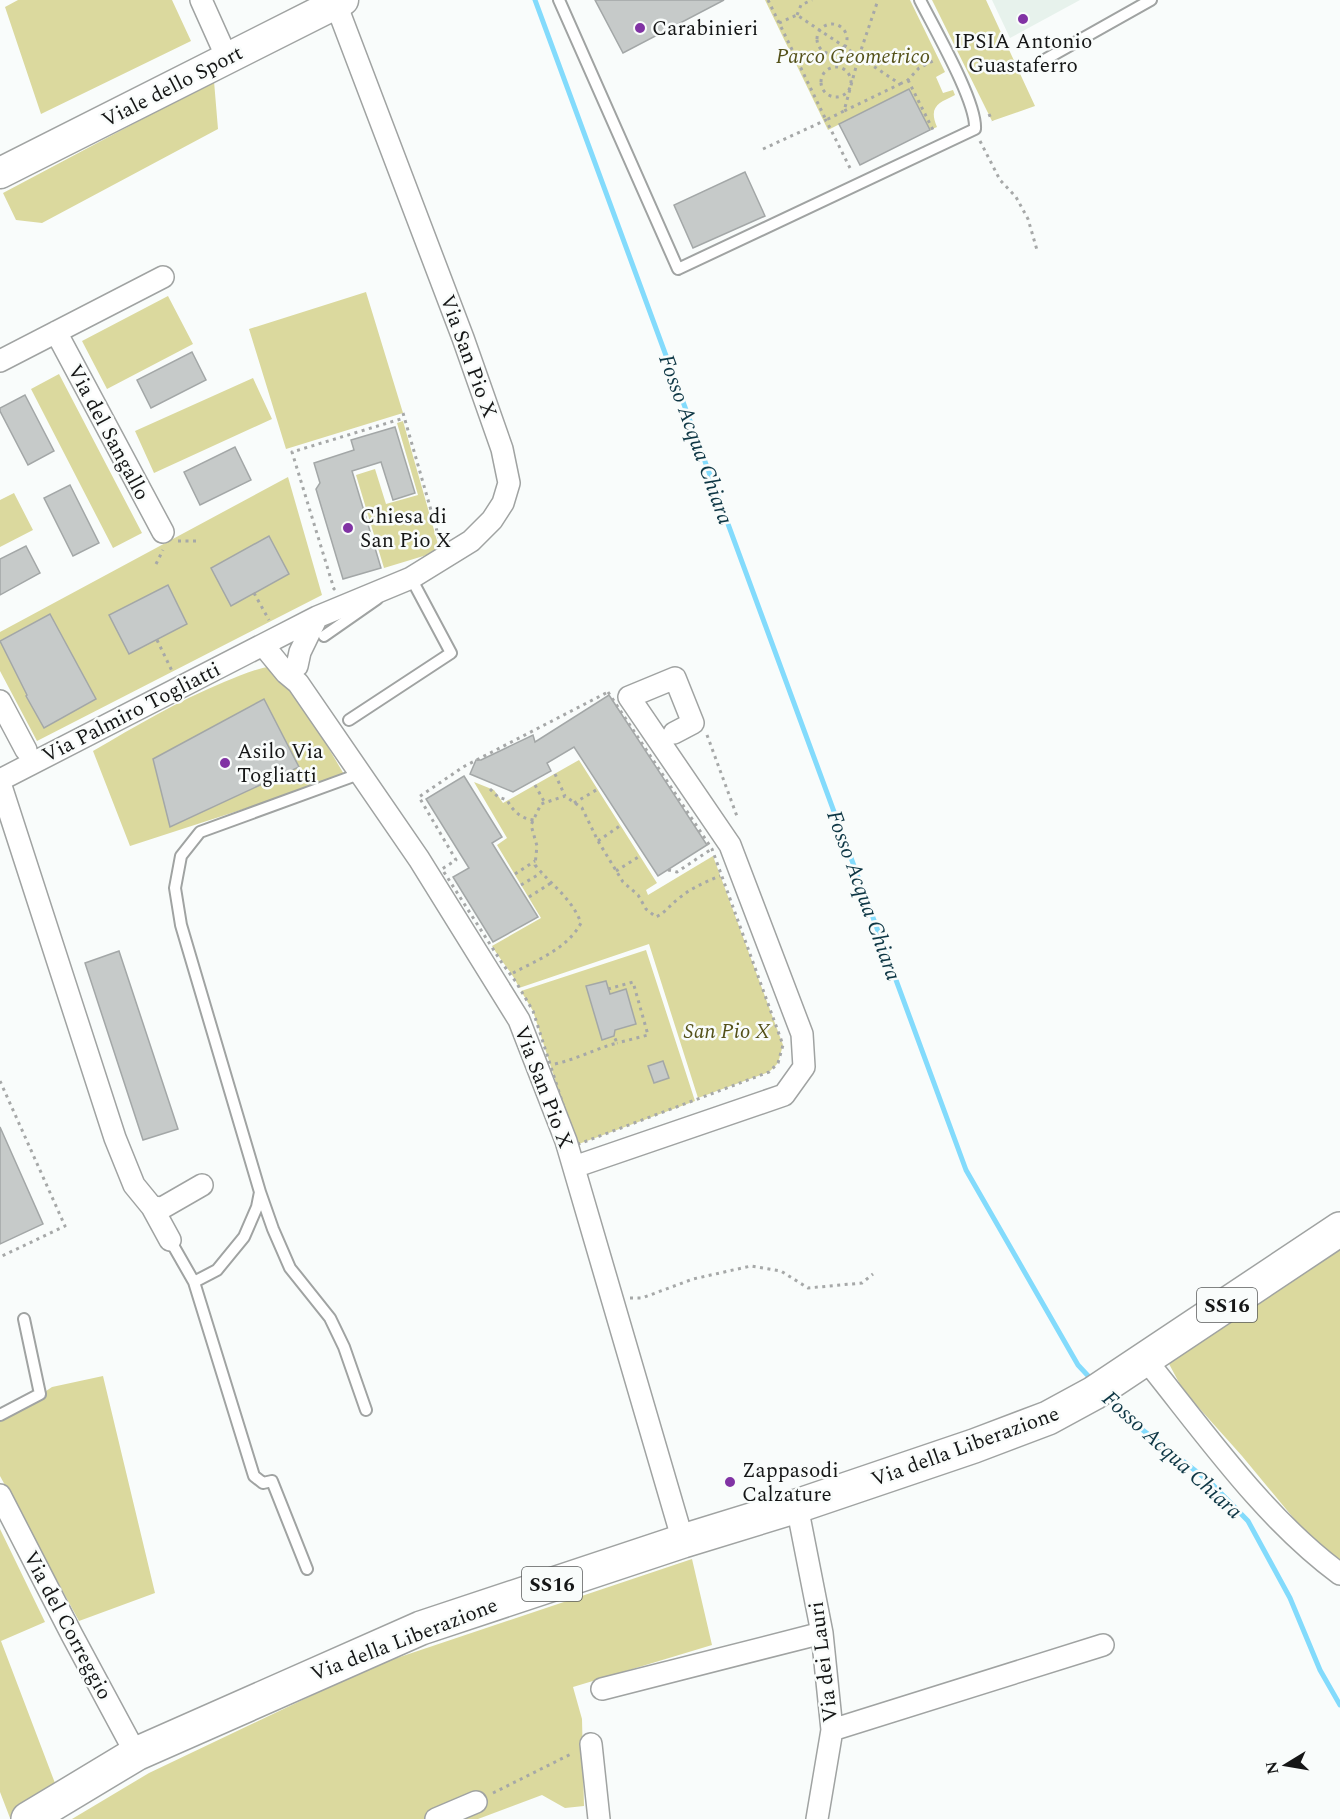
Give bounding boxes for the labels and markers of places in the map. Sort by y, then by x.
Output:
marker: IPSIA Antonio Guastaferro [1016,12,1030,26]
place label: Carabinieri [652,13,758,45]
marker: Carabinieri [633,21,647,35]
place label: IPSIA Antonio Guastaferro [954,26,1092,82]
place label: Chiesa di San Pio X [360,501,451,557]
marker: Chiesa di San Pio X [341,521,355,535]
place label: Asilo Via Togliatti [237,736,324,792]
marker: Asilo Via Togliatti [218,756,232,770]
place label: Zappasodi Calzature [742,1455,839,1511]
marker: Zappasodi Calzature [723,1475,737,1489]

